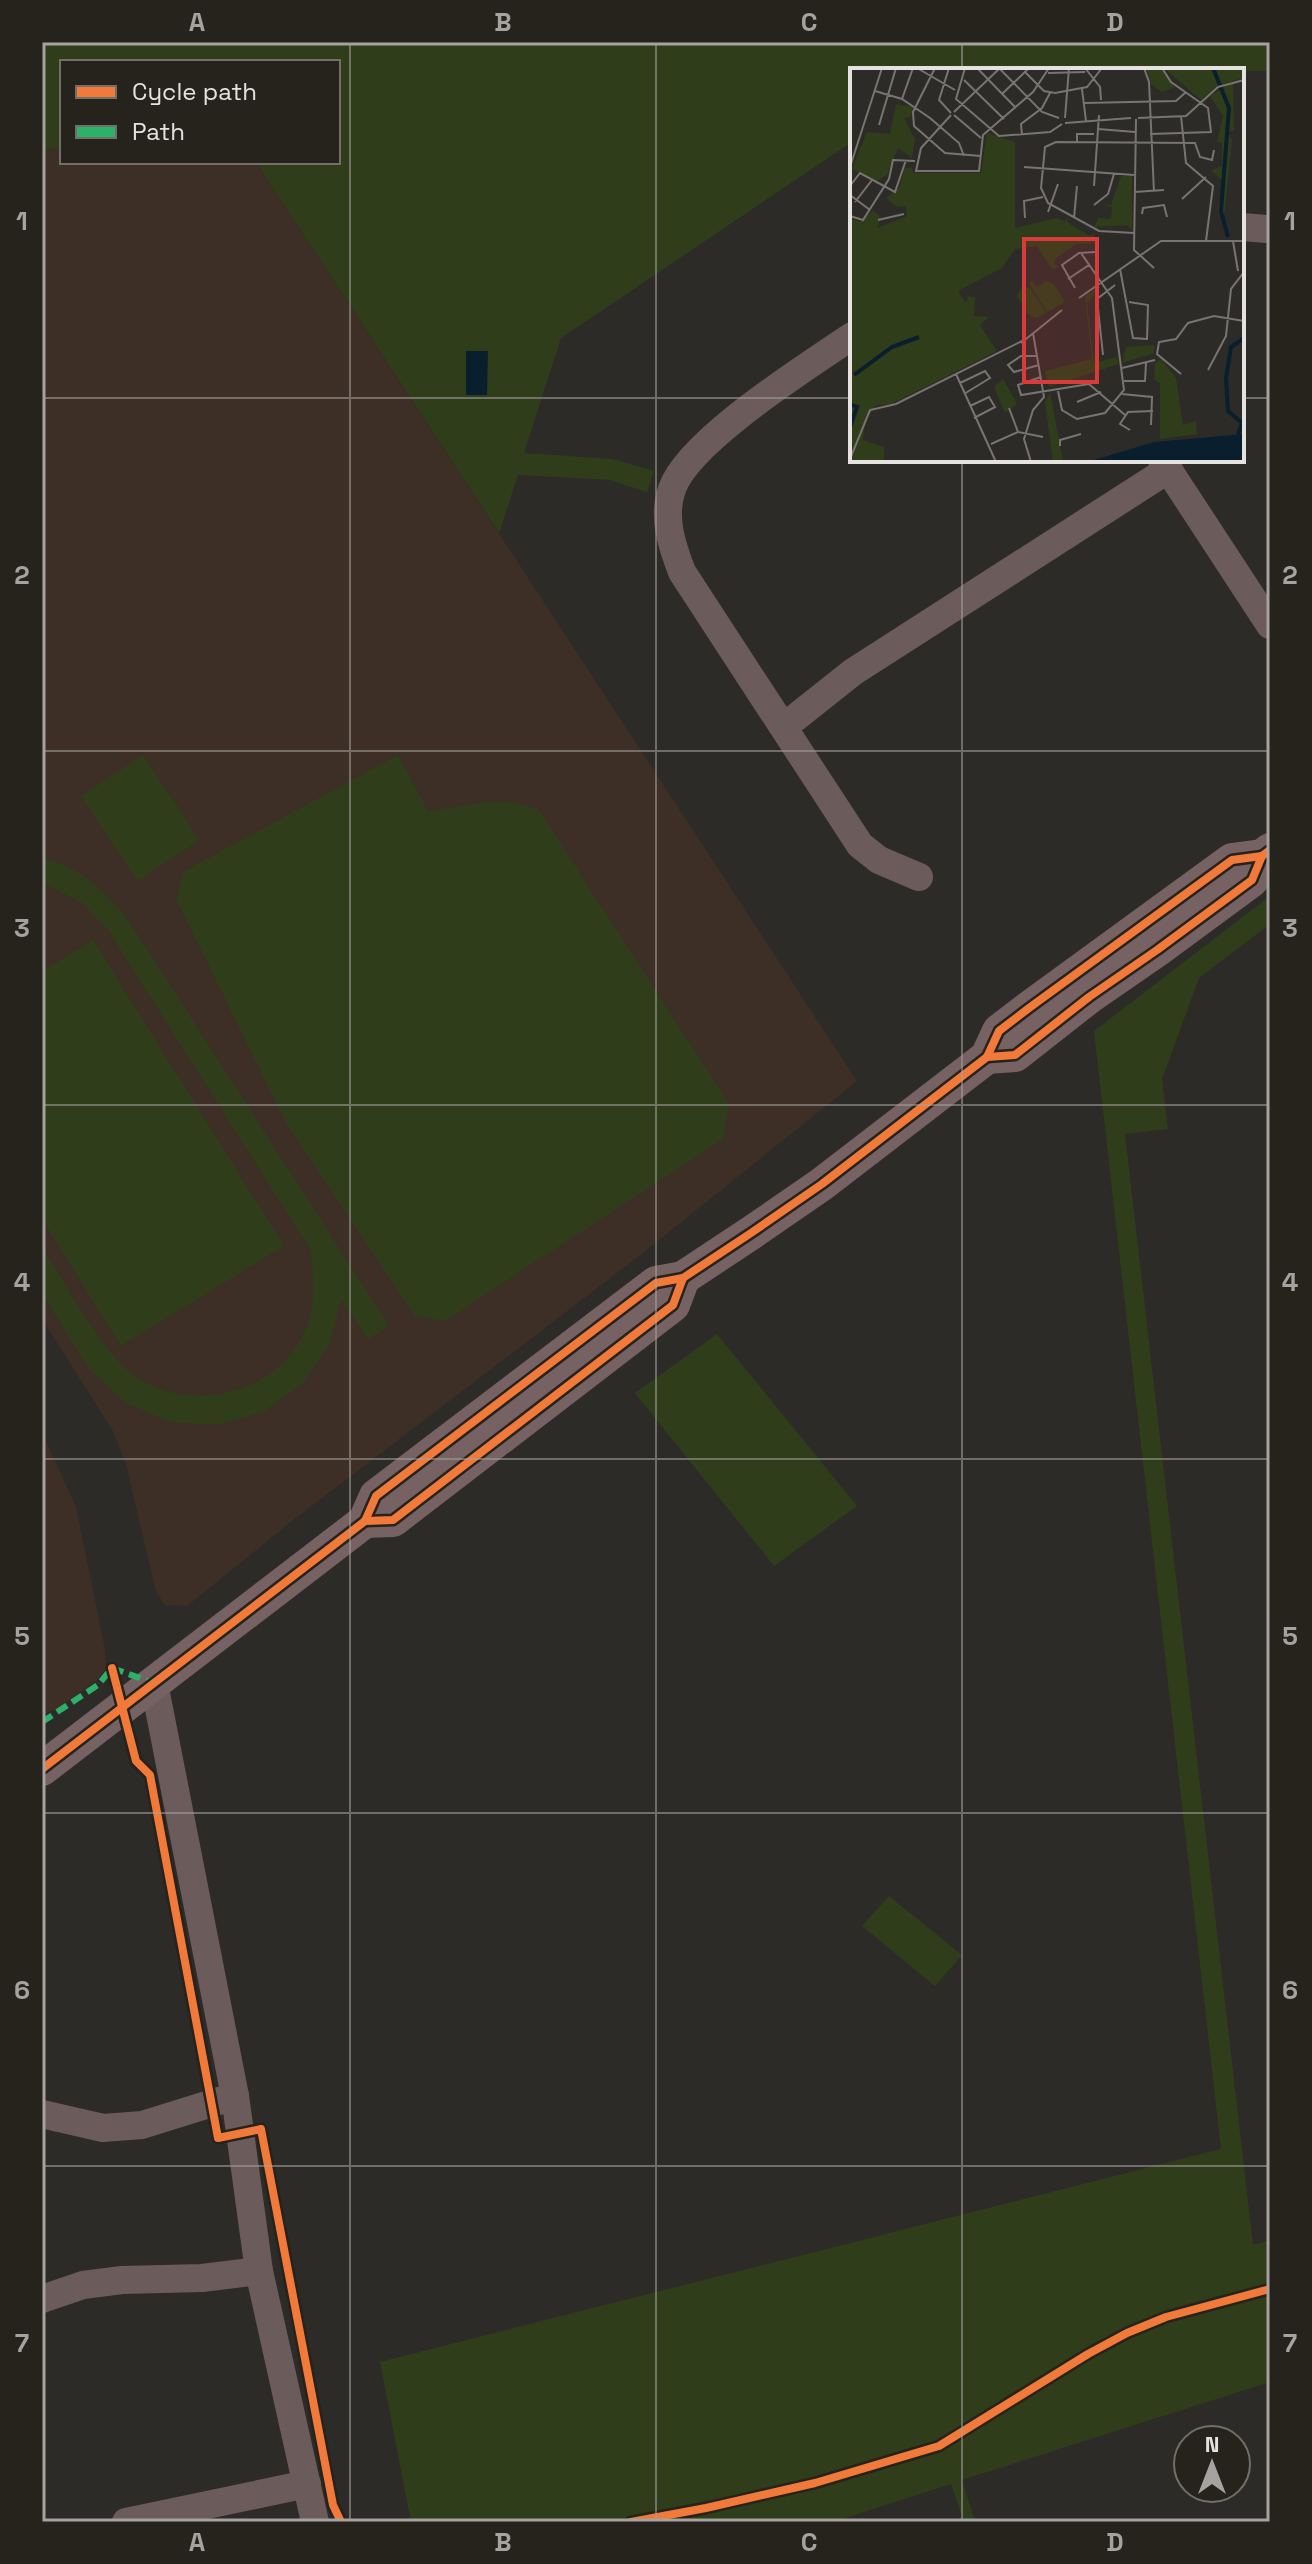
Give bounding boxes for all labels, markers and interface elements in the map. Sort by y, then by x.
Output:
text: A [189,5,206,39]
text: B [494,5,512,39]
text: C [801,5,817,39]
text: D [1106,5,1124,39]
legend [60,60,340,164]
inset map [850,68,1244,462]
text: Cycle path [132,76,257,107]
text: Path [132,116,185,147]
text: 1 [16,204,28,238]
text: 1 [1284,204,1296,238]
text: 2 [14,558,30,592]
text: 2 [1282,558,1298,592]
text: 3 [14,911,30,945]
text: 3 [1282,911,1298,945]
text: 4 [14,1265,30,1299]
text: 4 [1282,1265,1298,1299]
text: 5 [14,1619,30,1653]
text: 5 [1282,1619,1298,1653]
text: 6 [14,1973,30,2007]
text: 6 [1282,1973,1298,2007]
text: 7 [15,2326,29,2360]
text: 7 [1283,2326,1297,2360]
north arrow [1172,2424,1252,2504]
text: N [1205,2430,1219,2458]
text: A [189,2525,206,2559]
text: B [494,2525,512,2559]
text: C [801,2525,817,2559]
text: D [1106,2525,1124,2559]

